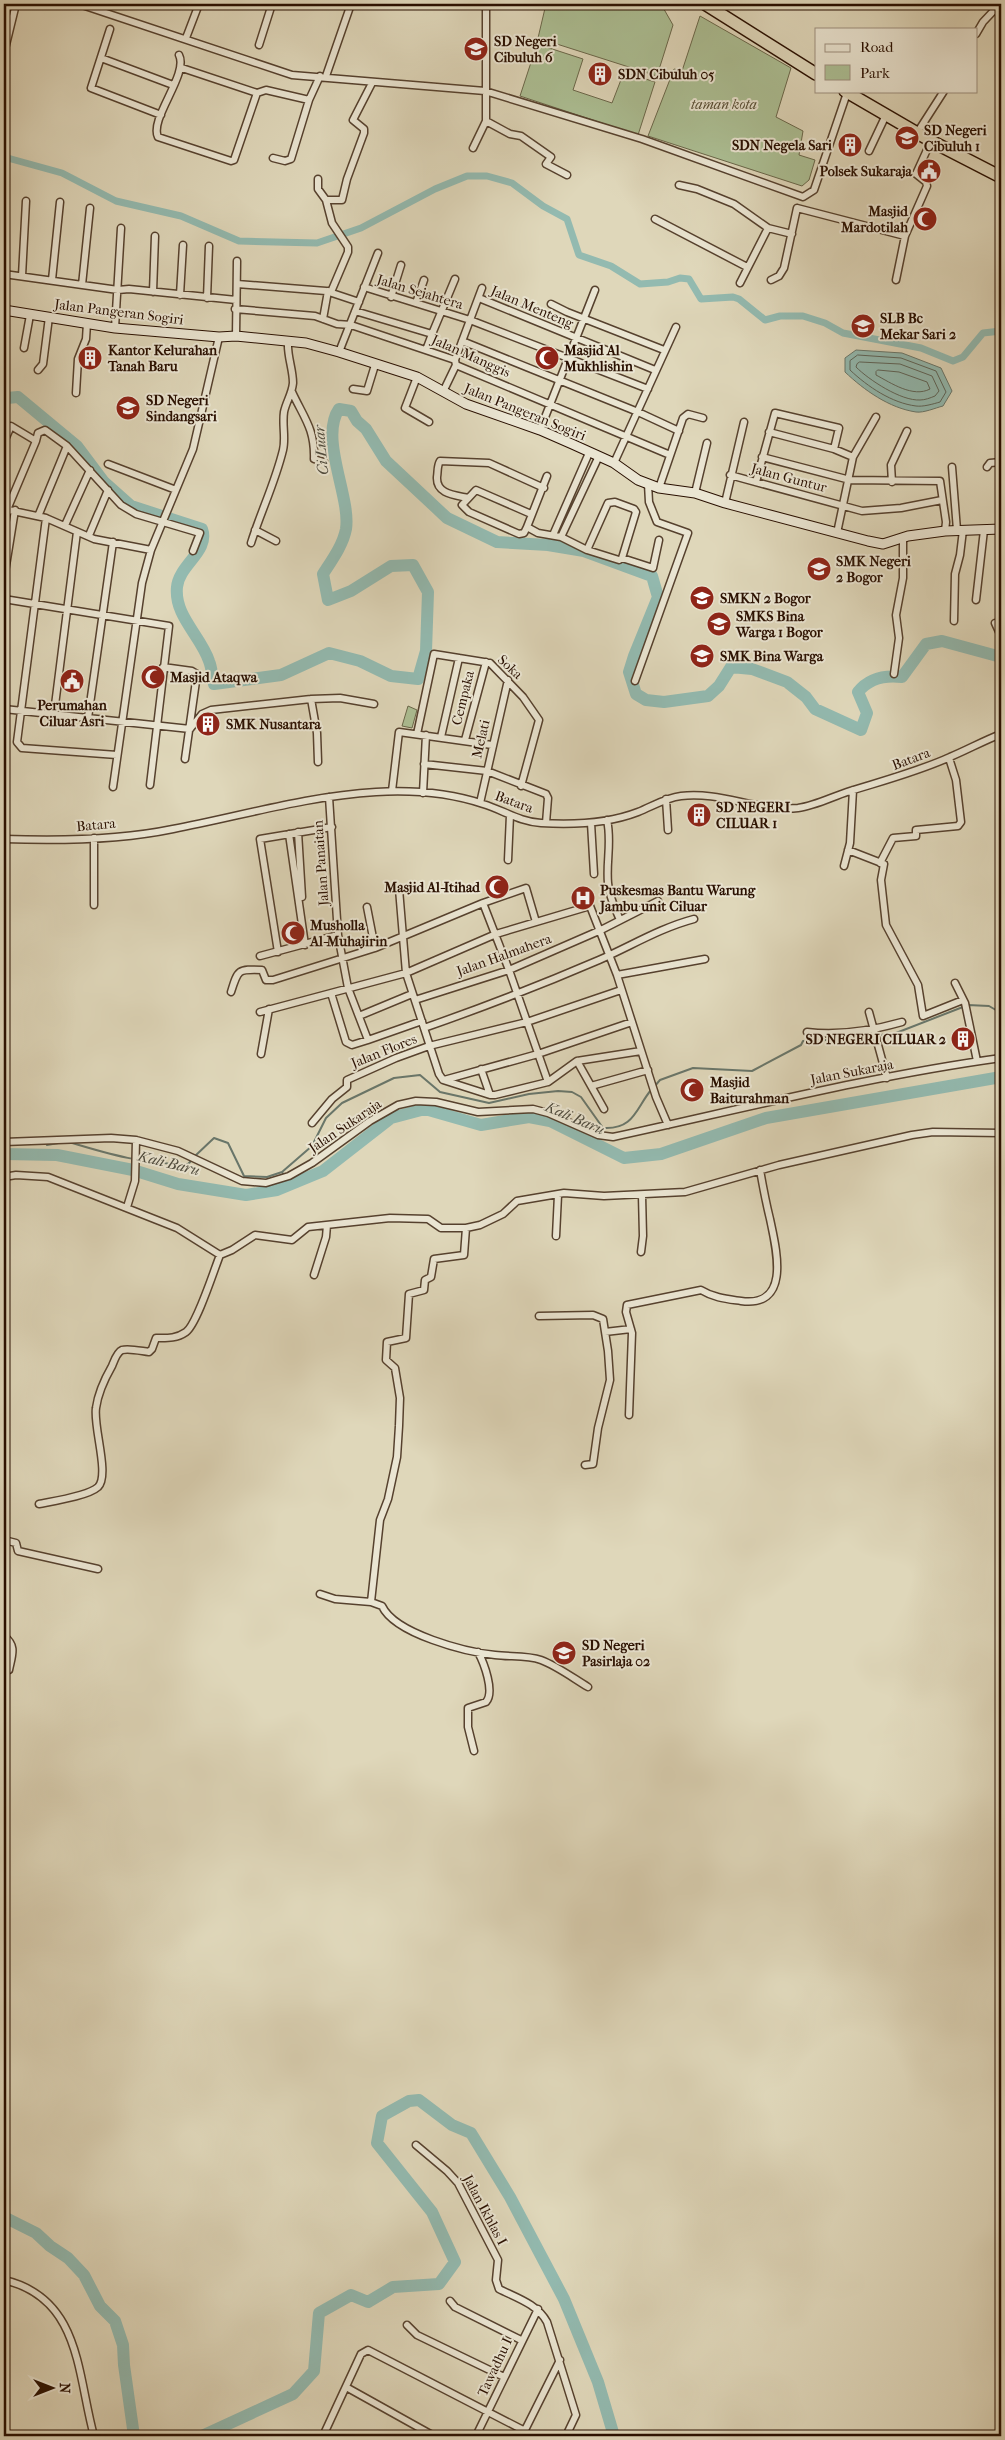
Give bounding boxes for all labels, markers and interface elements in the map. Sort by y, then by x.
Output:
legend [815,28,978,92]
place label: SD Negeri Cibuluh 6 [494,33,558,66]
school or university icon: SD Negeri Cibuluh 6 [463,36,489,62]
text: Road [860,38,894,56]
building icon: SDN Cibuluh 05 [587,61,613,87]
text: Park [860,64,890,82]
place label: SDN Cibuluh 05 [618,66,714,83]
park label: taman kota [691,96,757,113]
place label: SD Negeri Cibuluh 1 [924,122,988,155]
school or university icon: SD Negeri Cibuluh 1 [894,125,920,151]
building icon: SDN Negela Sari [837,132,863,158]
place label: SDN Negela Sari [732,137,833,154]
public building icon: Polsek Sukaraja [916,158,942,184]
place label: Polsek Sukaraja [820,163,913,180]
place label: Masjid Mardotilah [840,203,909,236]
mosque icon: Masjid Mardotilah [912,206,938,232]
street label: Jalan Sejahtera [374,271,466,313]
street label: Jalan Menteng [487,282,576,332]
street label: Jalan Pangeran Sogiri [53,296,185,328]
place label: SLB Bc Mekar Sari 2 [879,310,956,343]
school or university icon: SLB Bc Mekar Sari 2 [850,313,876,339]
street label: Jalan Manggis [428,331,513,381]
place label: Kantor Kelurahan Tanah Baru [107,342,218,375]
place label: Masjid Al Mukhlishin [563,342,634,375]
building icon: Kantor Kelurahan Tanah Baru [77,345,103,371]
mosque icon: Masjid Al Mukhlishin [534,345,560,371]
street label: Jalan Pangeran Sogiri [461,379,588,444]
place label: SD Negeri Sindangsari [146,392,218,425]
school or university icon: SD Negeri Sindangsari [115,395,141,421]
water label: Ci Luar [310,423,332,476]
street label: Jalan Guntur [748,459,829,496]
place label: SMK Negeri 2 Bogor [836,553,912,586]
school or university icon: SMK Negeri 2 Bogor [806,556,832,582]
school or university icon: SMKN 2 Bogor [689,585,715,611]
place label: SMKN 2 Bogor [720,590,812,607]
place label: SMKS Bina Warga 1 Bogor [735,608,824,641]
school or university icon: SMKS Bina Warga 1 Bogor [706,611,732,637]
school or university icon: SMK Bina Warga [689,643,715,669]
place label: SMK Bina Warga [720,648,824,665]
street label: Soka [494,651,526,683]
mosque icon: Masjid Ataqwa [140,664,166,690]
public building icon: Perumahan Ciluar Asri [59,668,85,694]
street label: Cempaka [448,668,478,727]
place label: Masjid Ataqwa [169,669,258,686]
place label: Perumahan Ciluar Asri [37,697,108,730]
building icon: SMK Nusantara [195,711,221,737]
place label: SMK Nusantara [226,716,322,733]
street label: Melati [468,718,494,760]
street label: Batara [890,744,933,774]
street label: Batara [493,787,536,817]
place label: SD NEGERI CILUAR 1 [716,799,791,832]
building icon: SD NEGERI CILUAR 1 [686,802,712,828]
street label: Batara [76,815,117,835]
street label: Jalan Panaitan [310,820,333,907]
mosque icon: Masjid Al-Itihad [484,874,510,900]
place label: Masjid Al-Itihad [383,879,481,896]
place label: Puskesmas Bantu Warung Jambu unit Ciluar [598,882,756,915]
hospital icon: Puskesmas Bantu Warung Jambu unit Ciluar [570,885,596,911]
place label: Musholla Al-Muhajirin [309,917,388,950]
mosque icon: Musholla Al-Muhajirin [280,920,306,946]
street label: Jalan Halmahera [453,930,554,980]
building icon: SD NEGERI CILUAR 2 [950,1026,976,1052]
street label: Jalan Flores [348,1030,419,1072]
place label: SD NEGERI CILUAR 2 [805,1031,946,1048]
street label: Jalan Sukaraja [808,1056,895,1089]
place label: Masjid Baiturahman [709,1074,790,1107]
mosque icon: Masjid Baiturahman [679,1077,705,1103]
street label: Jalan Sukaraja [305,1095,385,1157]
water label: Kali Baru [542,1097,607,1139]
water label: Kali Baru [135,1146,202,1179]
place label: SD Negeri Pasirlaja 02 [582,1637,650,1670]
school or university icon: SD Negeri Pasirlaja 02 [551,1640,577,1666]
street label: Jalan Ikhlas I [459,2171,511,2249]
street label: Tawadhu I [474,2334,516,2399]
north arrow [28,2362,78,2412]
text: N [56,2383,73,2394]

